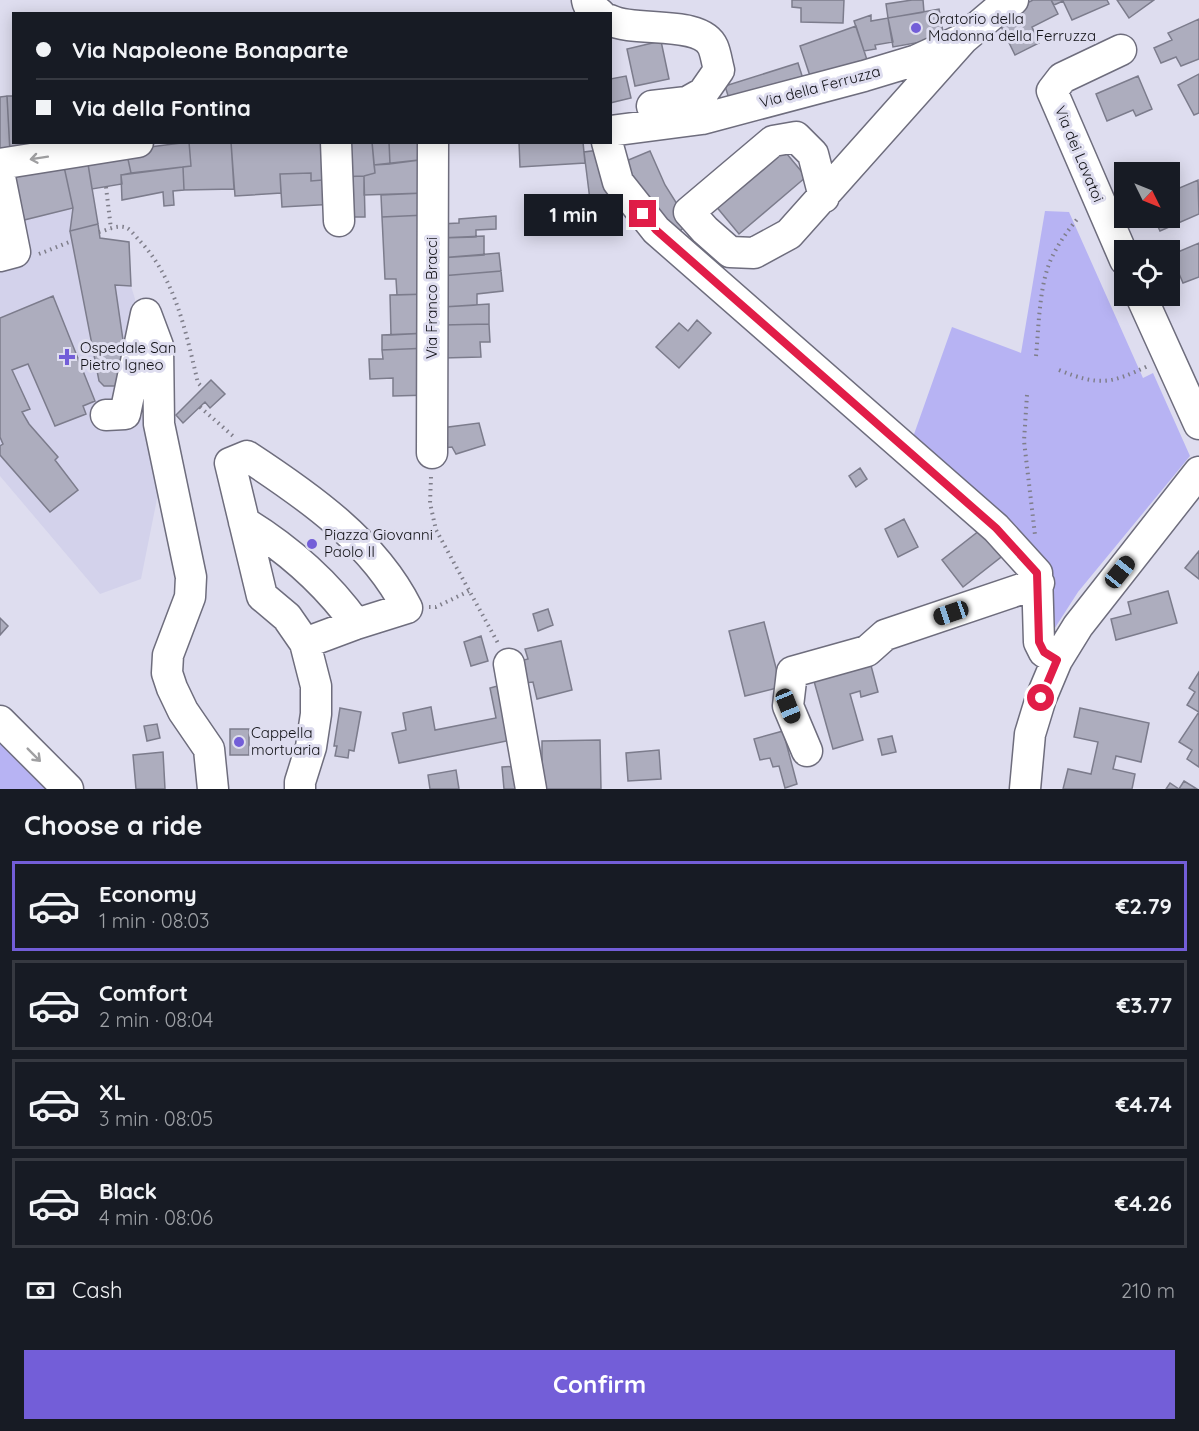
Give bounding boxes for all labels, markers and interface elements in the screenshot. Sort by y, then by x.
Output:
place label: Oratorio della Madonna della Ferruzza [928,9,1096,45]
marker: Oratorio della Madonna della Ferruzza [909,21,923,35]
text: Via Napoleone Bonaparte [72,36,348,64]
street label: Via della Ferruzza [757,61,882,112]
text: Via della Fontina [72,94,251,122]
street label: Via dei Lavatoi [1051,103,1108,205]
one-way arrow [29,152,49,163]
north arrow [1114,162,1180,228]
map controls [1114,162,1180,306]
callout: 1 min [523,193,622,235]
route end [629,200,656,227]
text: 1 min [549,202,598,227]
street label: Via Franco Bracci [422,237,441,359]
button: locate [1114,240,1180,306]
place label: Ospedale San Pietro Igneo [80,338,176,374]
marker: Ospedale San Pietro Igneo [58,348,76,366]
place label: Piazza Giovanni Paolo II [324,525,433,561]
marker: Piazza Giovanni Paolo II [305,537,319,551]
car [1102,552,1138,592]
car [931,599,971,627]
route start [1027,684,1054,711]
car [773,686,803,726]
place label: Cappella mortuaria [251,723,320,759]
marker: Cappella mortuaria [232,735,246,749]
one-way arrow [26,748,41,762]
text: Choose a ride [24,808,202,842]
icon: car [27,879,81,933]
text: Economy [99,880,197,908]
text: €2.79 [1116,892,1172,920]
text: 1 min · 08:03 [99,908,210,933]
icon: car [27,978,81,1032]
text: Comfort [99,979,188,1007]
text: €3.77 [1117,991,1172,1019]
text: 2 min · 08:04 [99,1007,213,1032]
icon: car [27,1077,81,1131]
text: XL [99,1078,126,1106]
text: €4.74 [1116,1090,1172,1118]
text: 3 min · 08:05 [99,1106,213,1131]
icon: car [27,1176,81,1230]
text: Black [99,1177,157,1205]
text: €4.26 [1115,1189,1172,1217]
text: 4 min · 08:06 [99,1205,213,1230]
icon: cash [24,1274,57,1307]
text: Cash [72,1276,123,1304]
text: 210 m [1121,1278,1175,1303]
button: Confirm [24,1350,1175,1419]

